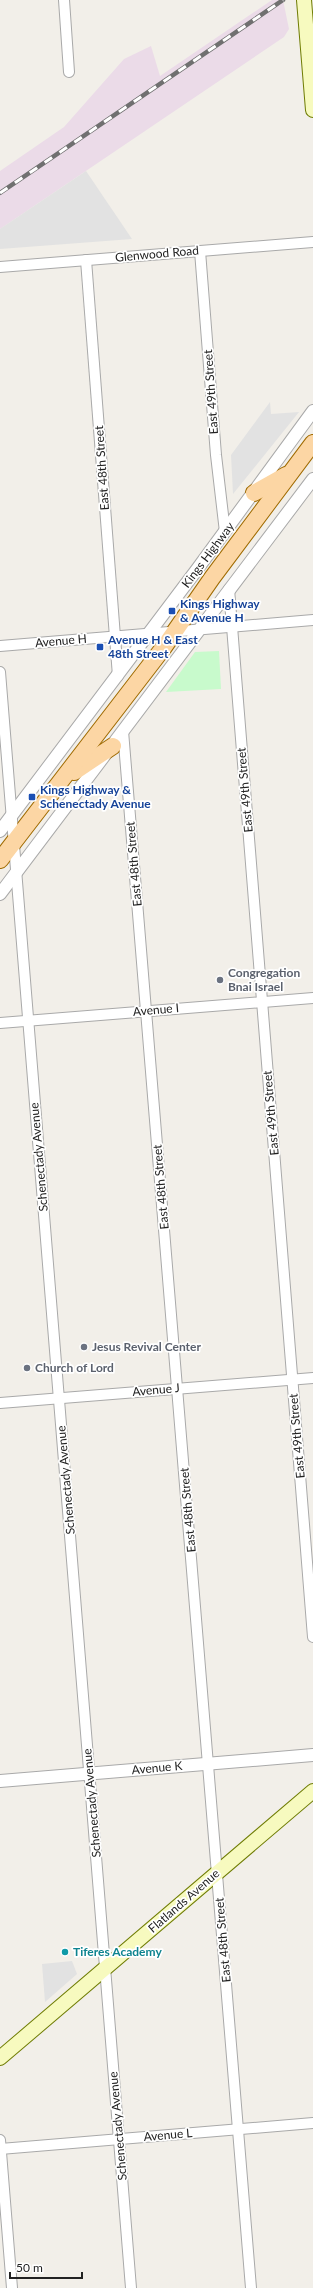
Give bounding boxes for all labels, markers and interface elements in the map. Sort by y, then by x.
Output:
street label: Glenwood Road [115,242,199,265]
street label: East 49th Street [200,348,221,435]
street label: East 48th Street [91,424,112,511]
street label: Kings Highway [178,518,238,590]
place label: Kings Highway & Avenue H [180,596,260,625]
marker: Kings Highway & Avenue H [167,606,177,616]
street label: Avenue H [34,631,87,650]
place label: Avenue H & East 48th Street [107,632,198,661]
marker: Avenue H & East 48th Street [95,642,105,652]
street label: East 49th Street [233,746,256,833]
place label: Kings Highway & Schenectady Avenue [40,782,151,811]
marker: Kings Highway & Schenectady Avenue [27,792,37,802]
street label: East 48th Street [122,820,145,907]
place label: Congregation Bnai Israel [228,965,300,994]
marker: Congregation Bnai Israel [215,975,225,985]
street label: Avenue I [132,1000,180,1019]
street label: East 49th Street [259,1069,282,1156]
street label: Schenectady Avenue [26,1102,51,1212]
street label: East 48th Street [149,1143,172,1230]
place label: Jesus Revival Center [92,1339,201,1354]
marker: Jesus Revival Center [79,1342,89,1352]
place label: Church of Lord [35,1360,114,1375]
marker: Church of Lord [22,1363,32,1373]
street label: Avenue J [132,1380,180,1399]
street label: East 49th Street [285,1392,308,1479]
street label: Schenectady Avenue [53,1425,78,1535]
street label: East 48th Street [176,1466,199,1553]
street label: Schenectady Avenue [79,1748,104,1858]
street label: Avenue K [131,1758,183,1777]
street label: Flatlands Avenue [145,1866,222,1936]
street label: East 48th Street [211,1896,234,1983]
place label: Tiferes Academy [73,1944,162,1959]
marker: Tiferes Academy [60,1947,70,1957]
street label: Schenectady Avenue [105,2071,130,2181]
street label: Avenue L [143,2125,193,2144]
scale bar [10,2254,82,2280]
text: 50 m [16,2260,43,2275]

